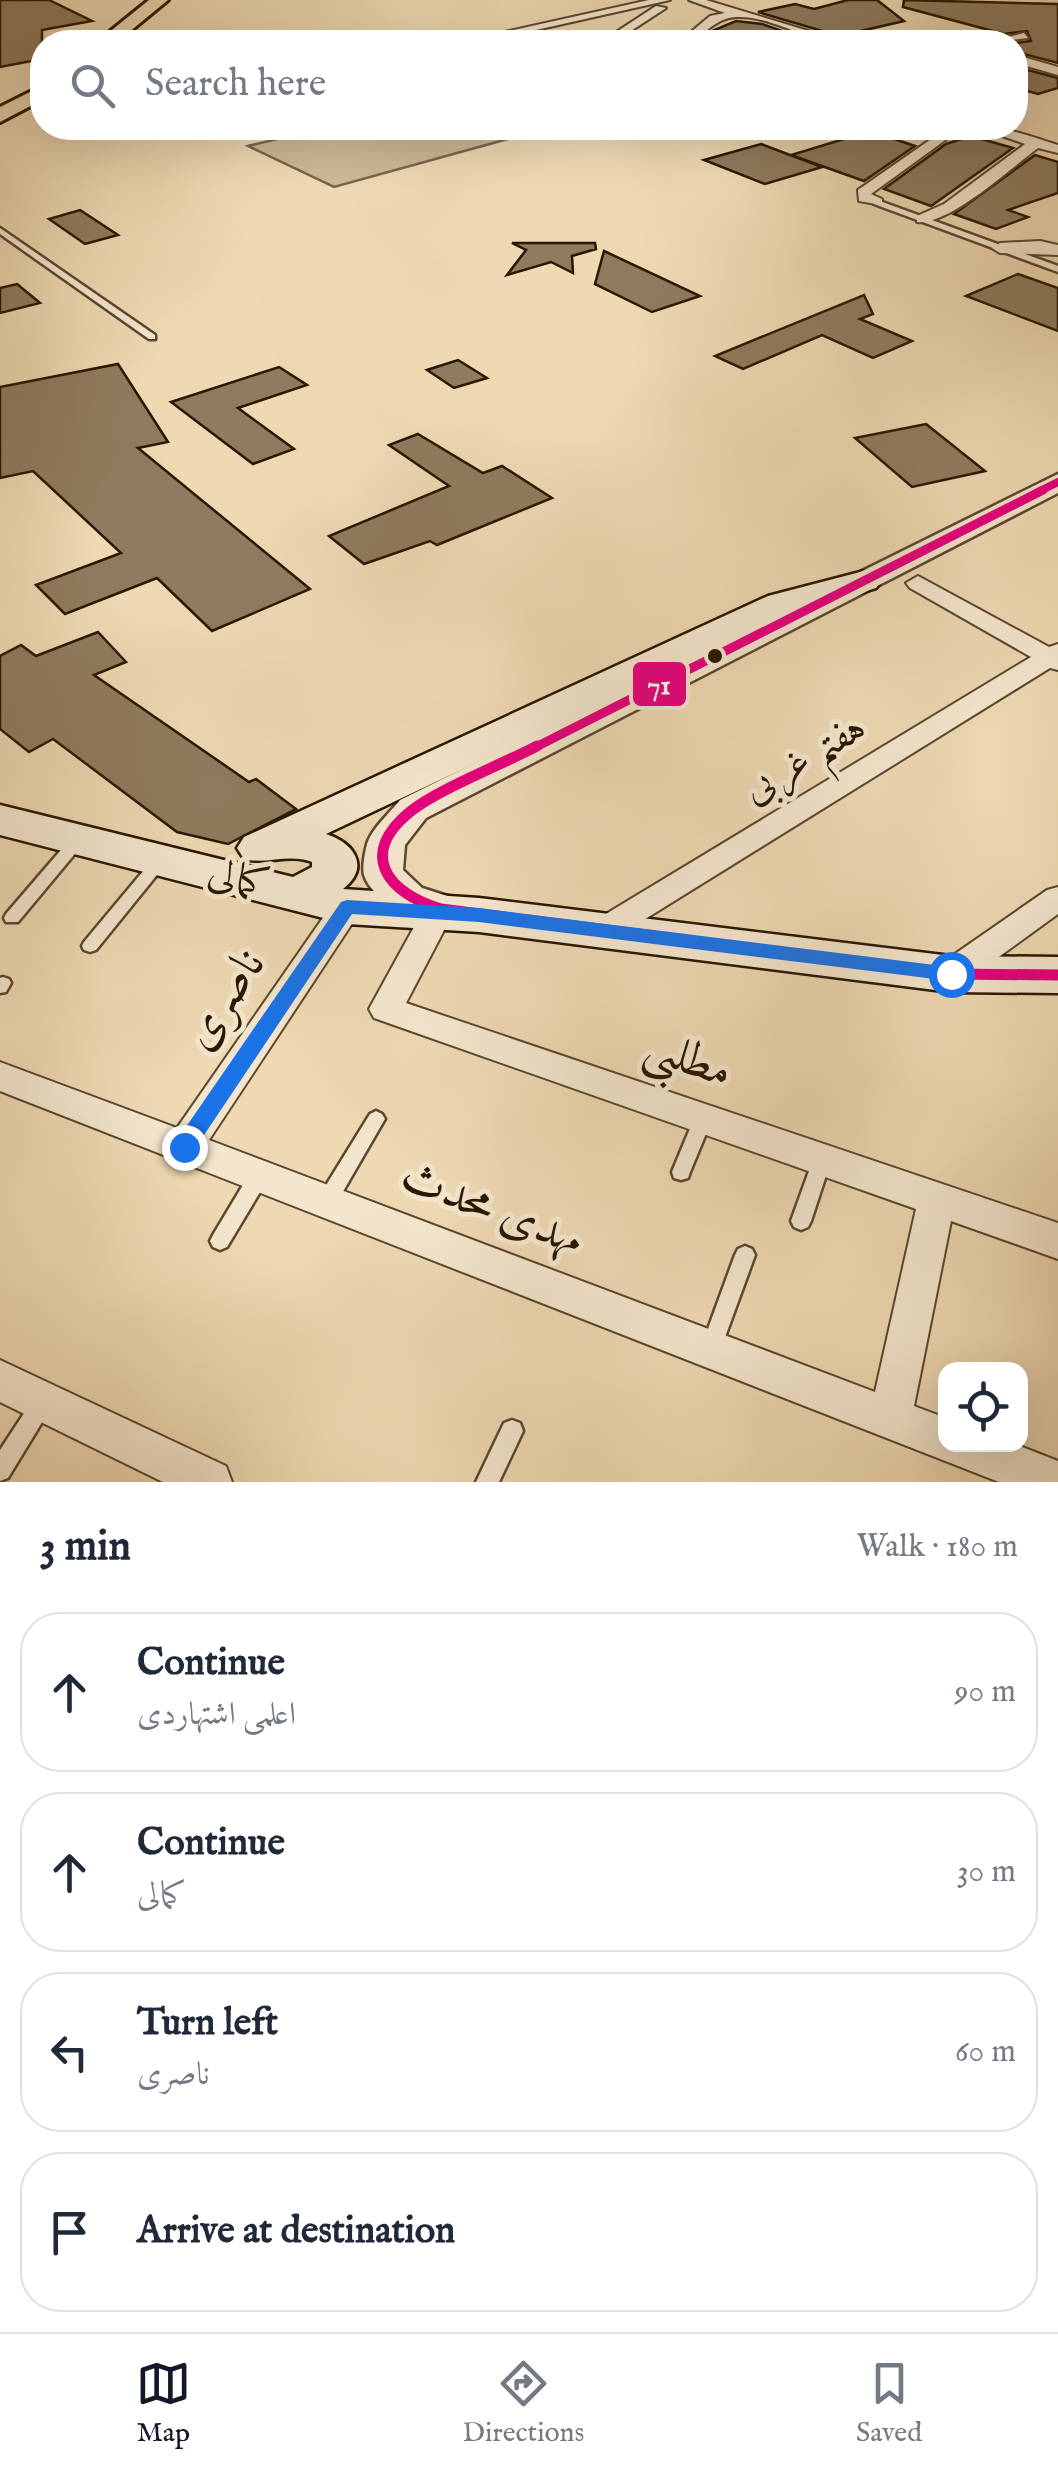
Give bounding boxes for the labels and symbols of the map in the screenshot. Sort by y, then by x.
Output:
unlabelled marker [705,646,725,666]
line badge: 71 [631,660,688,708]
text: 71 [647,669,671,704]
street label: هفتم غربی [734,703,882,826]
street label: کمالی [202,848,274,912]
street label: ناصری [170,938,280,1062]
route start [929,952,975,998]
street label: مطلبی [634,1017,740,1109]
route end [162,1125,208,1171]
street label: مهدی محدث [392,1147,592,1271]

